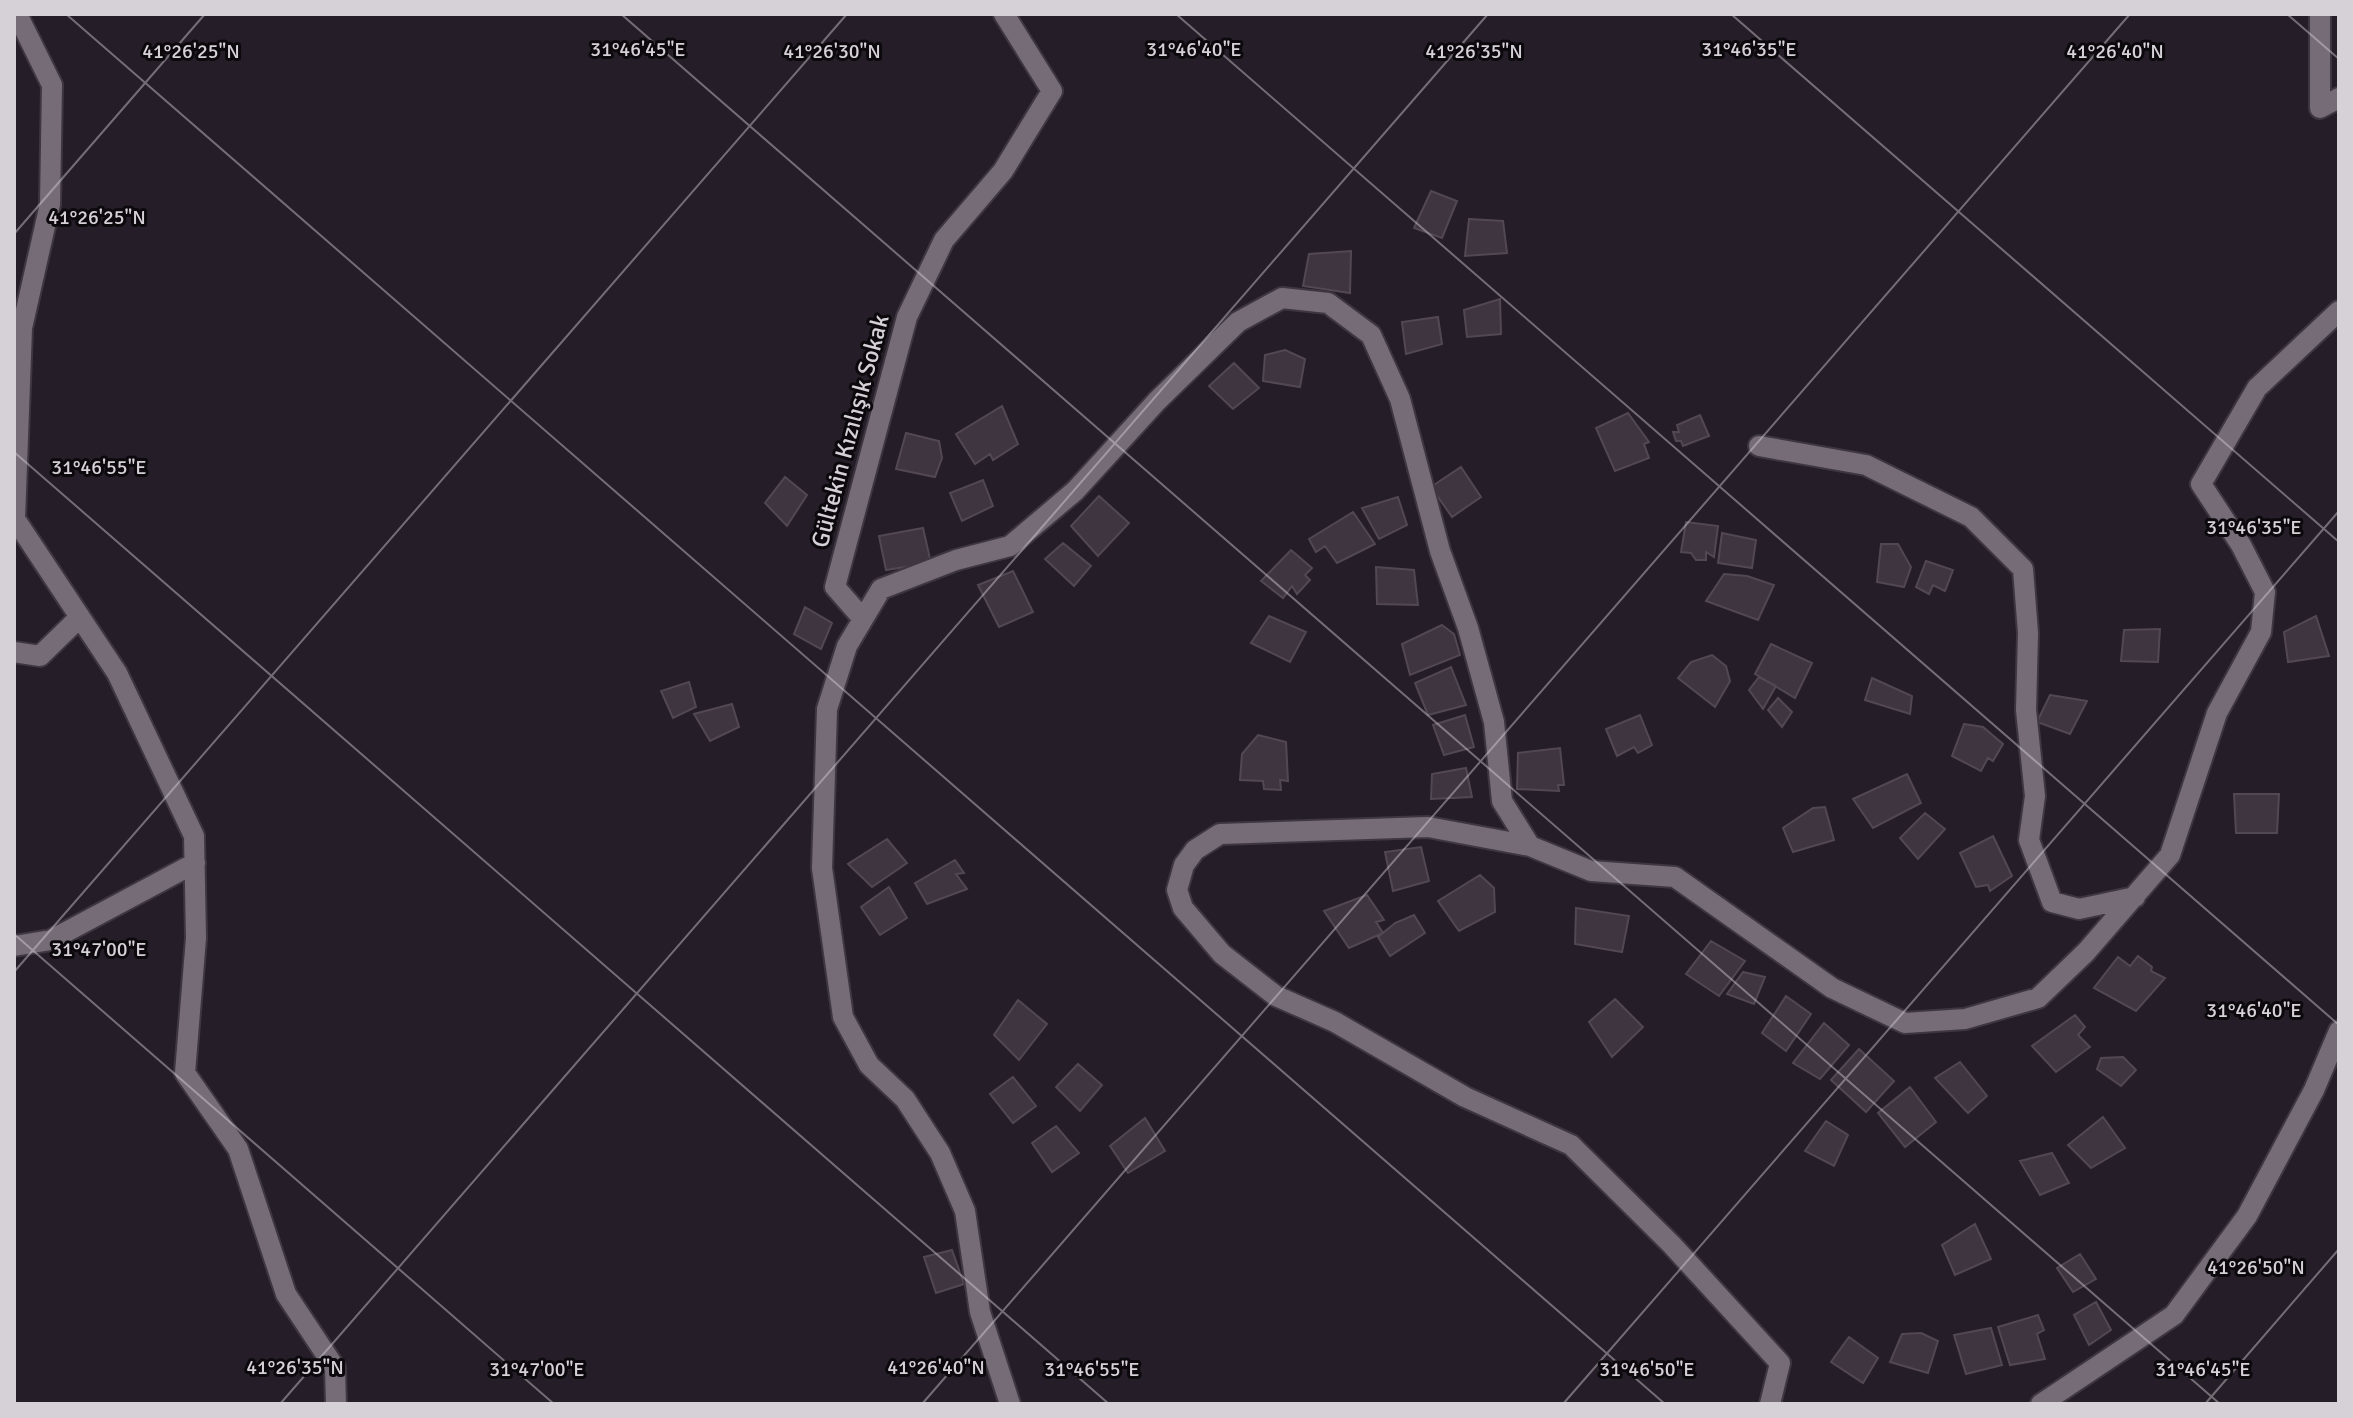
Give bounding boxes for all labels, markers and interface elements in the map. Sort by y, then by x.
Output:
text: 31°46'45"E [590,37,686,62]
text: 31°46'40"E [1146,37,1242,62]
text: 31°46'35"E [1701,37,1797,62]
text: 41°26'25"N [142,39,240,64]
text: 41°26'30"N [783,39,881,64]
text: 41°26'35"N [1425,39,1523,64]
text: 41°26'40"N [2066,39,2164,64]
text: 41°26'25"N [48,205,146,230]
street label: Gültekin Kızılışık Sokak [804,311,896,551]
text: 31°46'55"E [51,455,147,480]
text: 31°46'35"E [2206,515,2302,540]
text: 31°47'00"E [51,937,147,962]
text: 31°46'40"E [2206,998,2302,1023]
text: 41°26'50"N [2207,1255,2305,1280]
text: 41°26'35"N [246,1355,344,1380]
text: 41°26'40"N [887,1355,985,1380]
text: 31°47'00"E [489,1357,585,1382]
text: 31°46'55"E [1044,1357,1140,1382]
text: 31°46'50"E [1599,1357,1695,1382]
text: 31°46'45"E [2155,1357,2251,1382]

